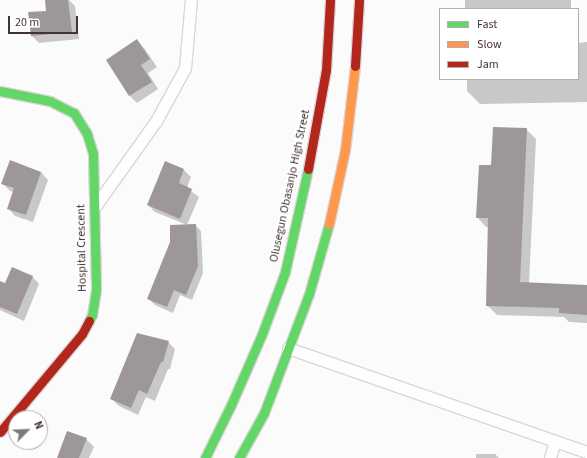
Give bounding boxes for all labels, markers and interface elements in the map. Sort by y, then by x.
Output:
scale bar [10,8,80,34]
legend [439,8,579,80]
text: 20 m [15,14,39,31]
text: Fast [477,16,497,33]
text: Slow [477,36,502,53]
text: Jam [477,56,499,73]
street label: Olusegun Obasanjo High Street [267,108,313,264]
street label: Hospital Crescent [74,204,90,292]
north arrow [8,410,48,450]
text: N [30,419,47,432]

